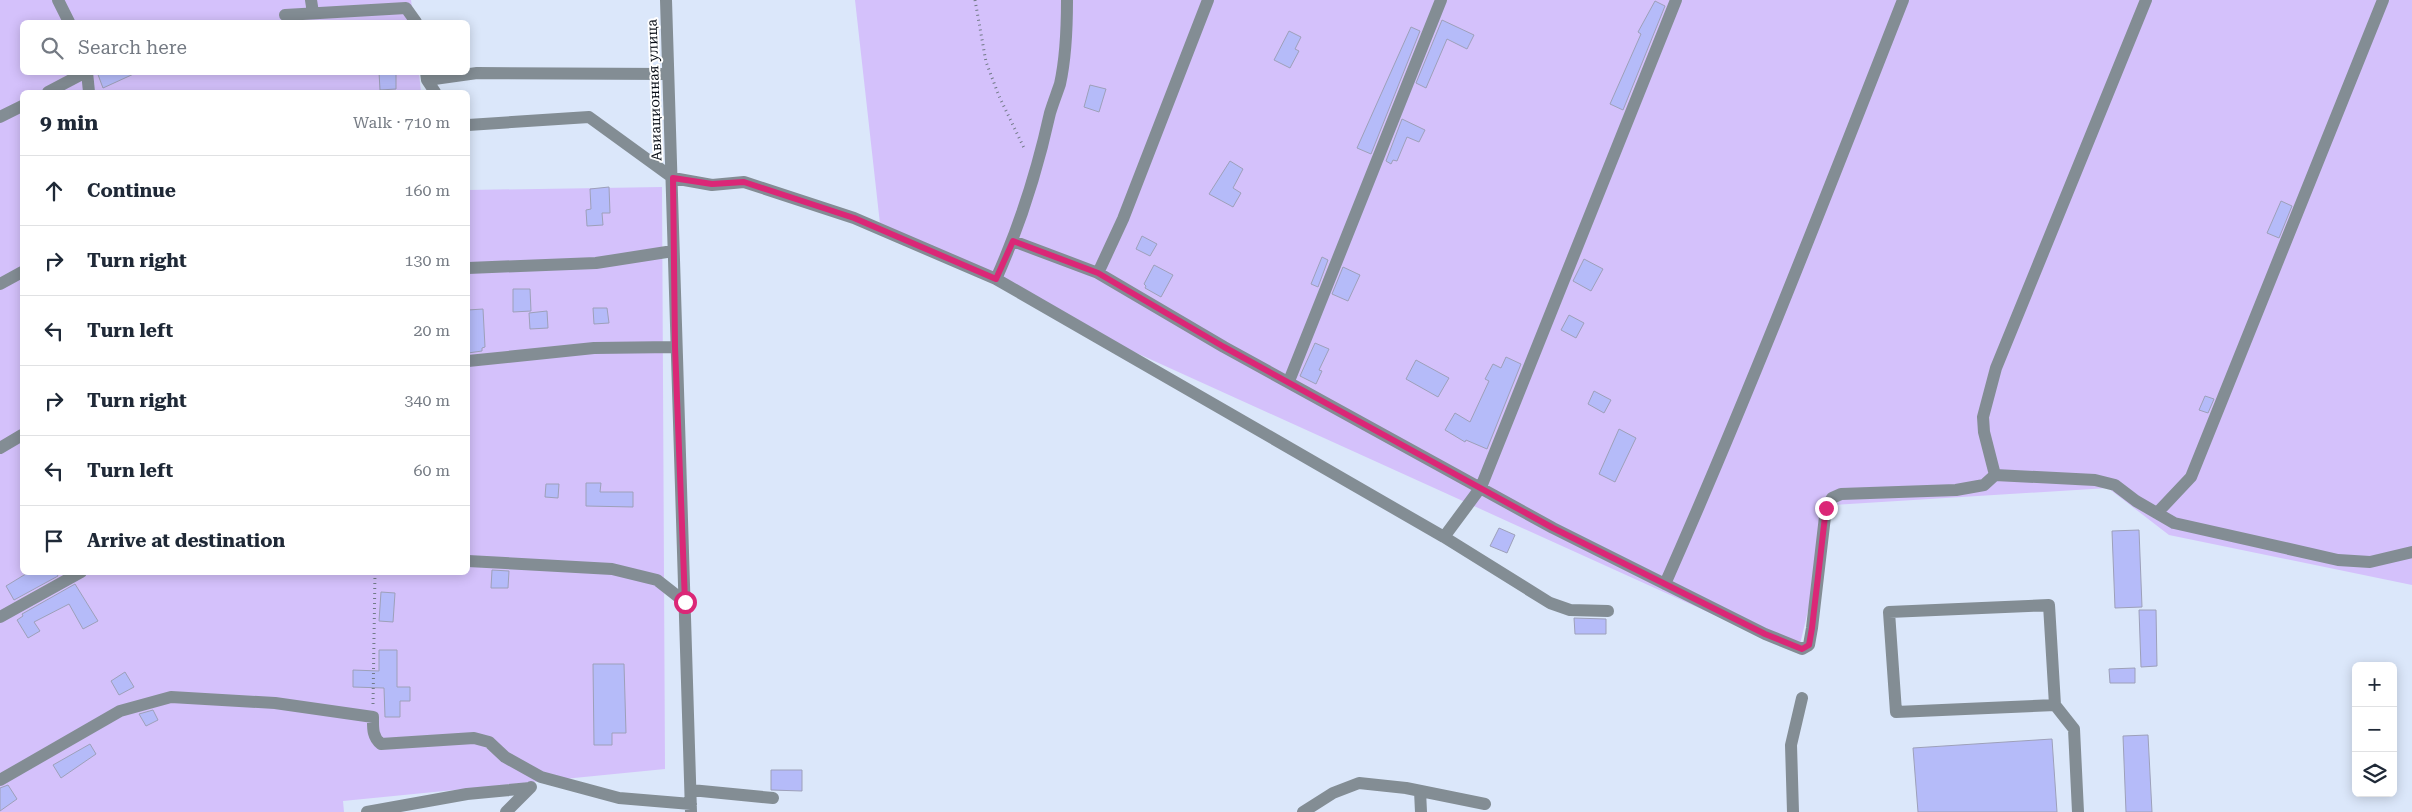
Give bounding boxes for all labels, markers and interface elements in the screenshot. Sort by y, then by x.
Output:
street label: Авиационная улица [644,18,664,161]
search box [20,20,470,75]
icon: search [38,34,66,62]
text: Search here [78,36,187,59]
text: 9 min [40,111,98,135]
text: Walk · 710 m [353,113,450,132]
icon: ahead [40,177,68,205]
text: Continue [87,179,176,202]
text: 160 m [404,181,450,200]
icon: right [40,247,68,275]
text: Turn right [87,249,187,272]
text: 130 m [404,251,450,270]
icon: left [40,317,68,345]
text: Turn left [87,319,173,342]
text: 20 m [413,321,450,340]
icon: right [40,387,68,415]
text: Turn right [87,389,187,412]
text: 340 m [404,391,450,410]
icon: left [40,457,68,485]
text: Turn left [87,459,173,482]
text: 60 m [413,461,450,480]
route end [1815,497,1838,520]
icon: arrive [40,527,68,555]
text: Arrive at destination [87,529,285,552]
route start [674,591,697,614]
map controls [2352,662,2397,797]
button: + [2352,662,2397,707]
button: − [2352,707,2397,752]
button: layers [2352,752,2397,797]

